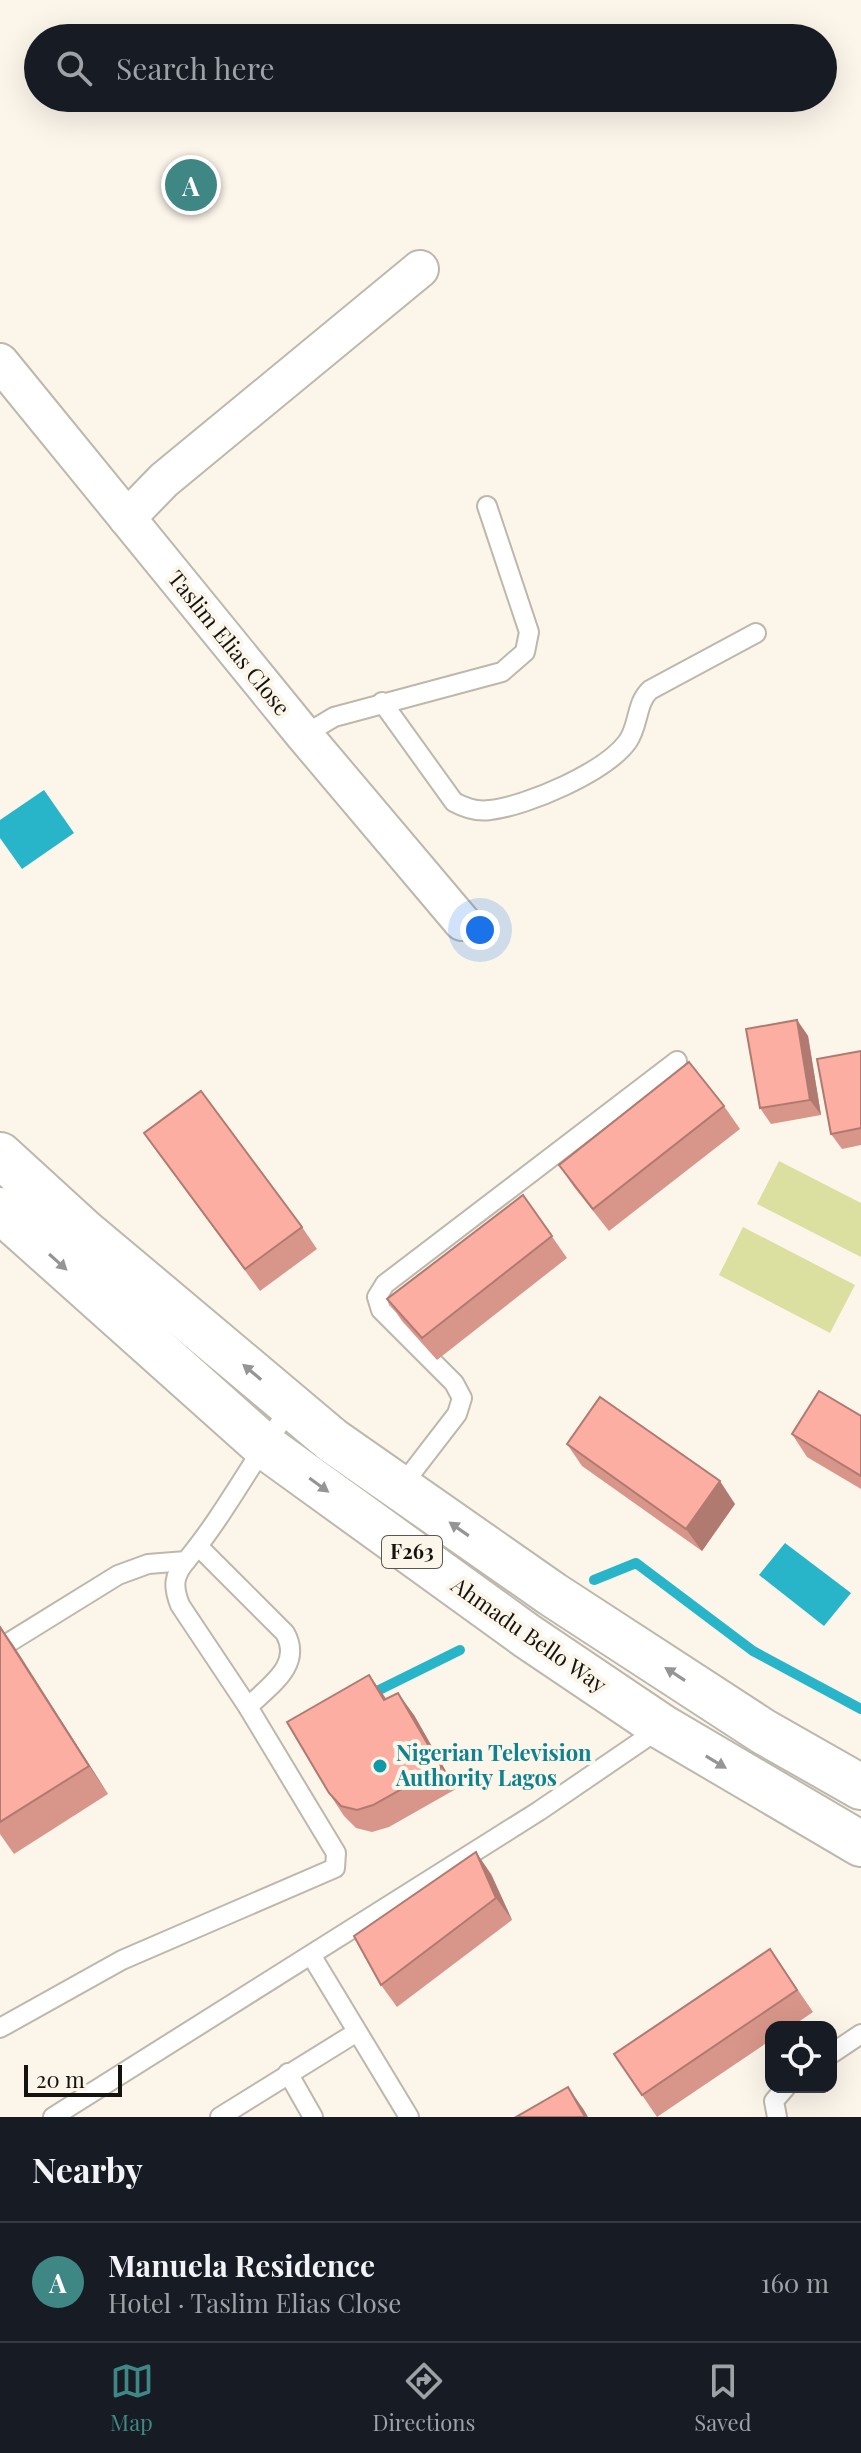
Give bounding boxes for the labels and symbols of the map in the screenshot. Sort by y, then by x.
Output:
pin: A [165,155,217,215]
street label: Taslim Elias Close [162,564,298,721]
your location [460,910,500,950]
one-way arrow [49,1252,68,1270]
one-way arrow [242,1364,262,1381]
one-way arrow [309,1477,330,1493]
one-way arrow [449,1522,470,1537]
road number: F263 [382,1536,442,1568]
street label: Ahmadu Bello Way [445,1569,613,1699]
one-way arrow [664,1667,686,1681]
place label: Nigerian Television Authority Lagos [395,1737,592,1792]
one-way arrow [705,1754,727,1768]
marker: Nigerian Television Authority Lagos [371,1757,389,1775]
scale bar [24,2061,122,2097]

